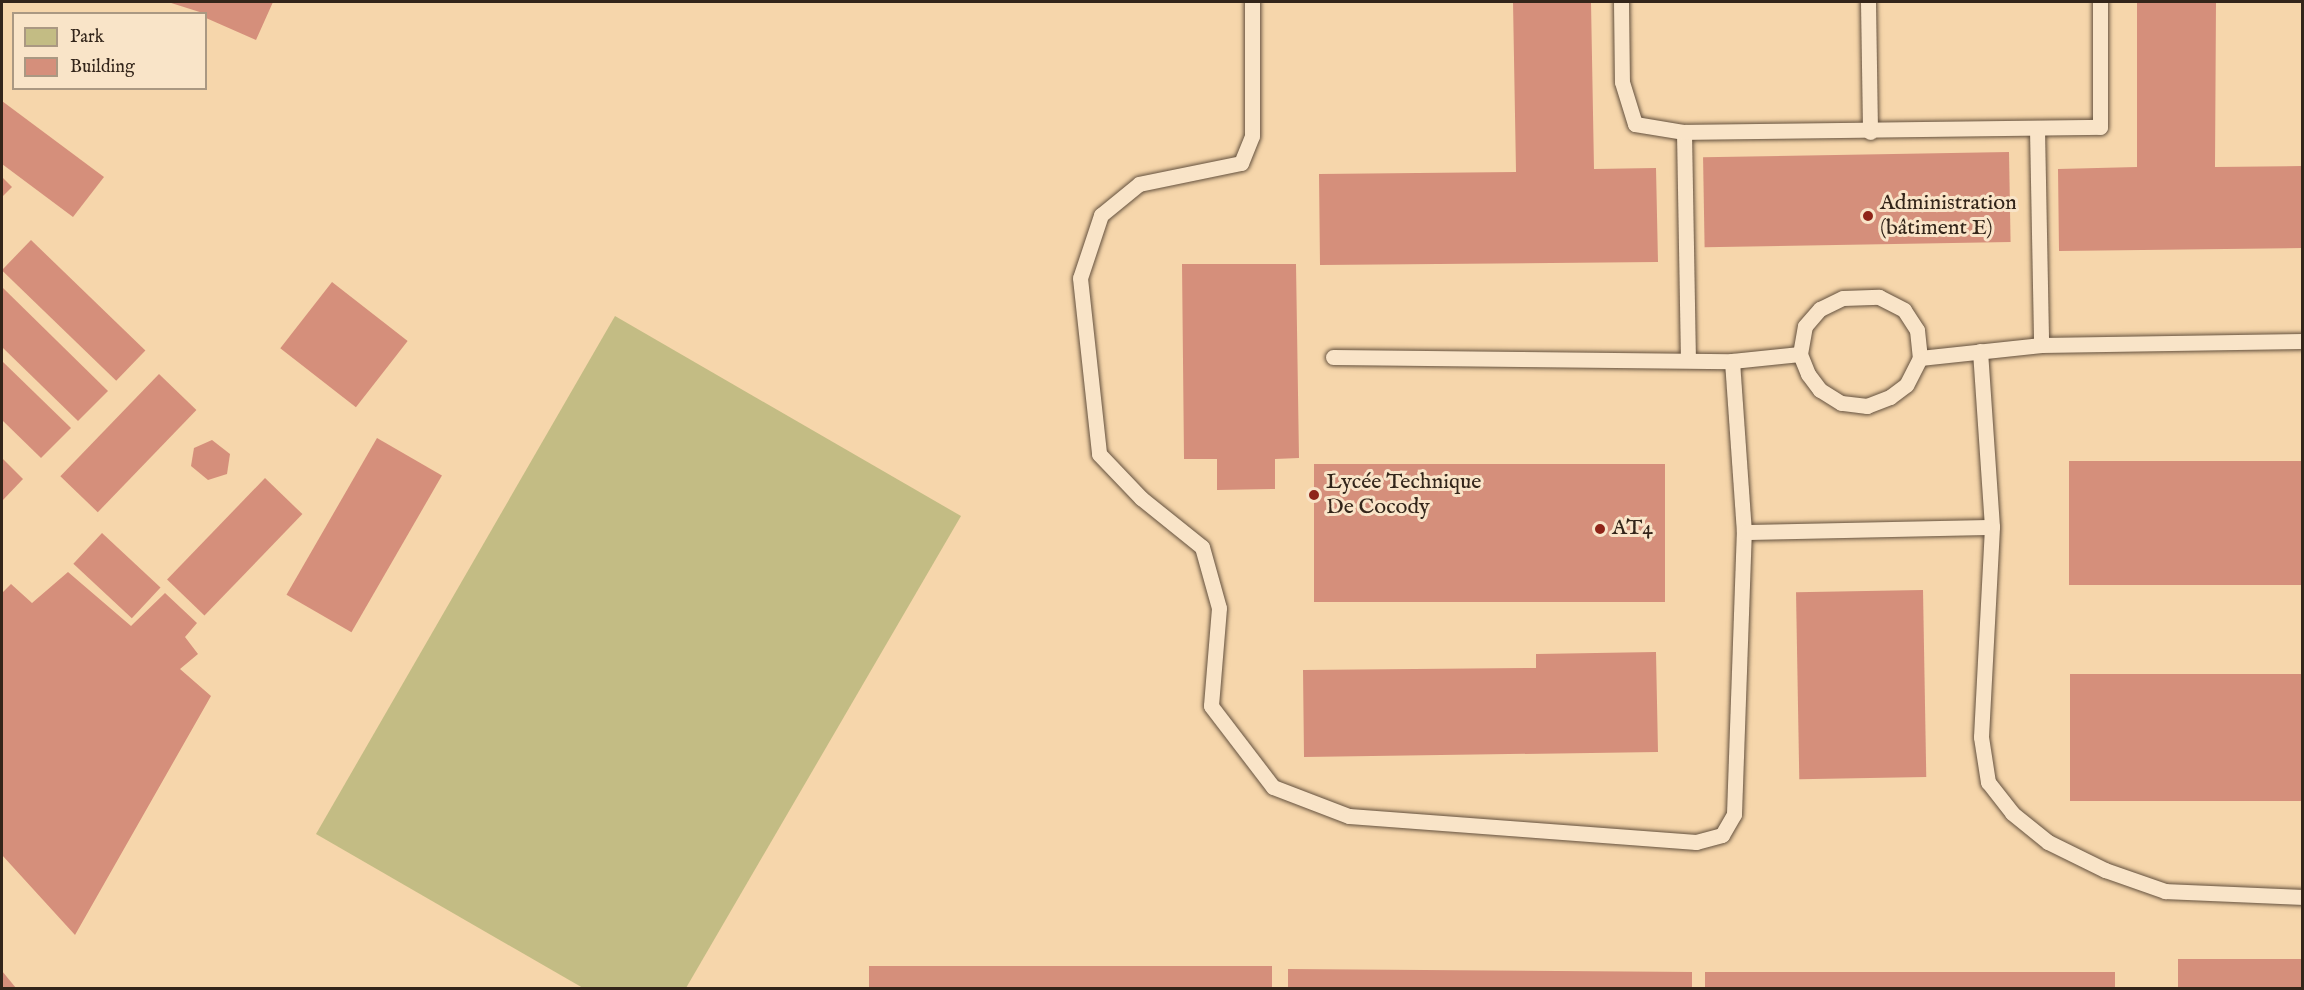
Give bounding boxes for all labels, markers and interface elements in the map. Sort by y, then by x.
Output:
legend [12,12,207,90]
text: Park [70,26,104,49]
text: Building [70,56,135,79]
place label: Administration (bâtiment E) [1880,190,2017,242]
marker: Administration (bâtiment E) [1861,209,1875,223]
place label: Lycée Technique De Cocody [1326,469,1481,520]
marker: Lycée Technique De Cocody [1307,488,1321,502]
place label: AT4 [1612,516,1653,542]
marker: AT4 [1593,522,1607,536]

